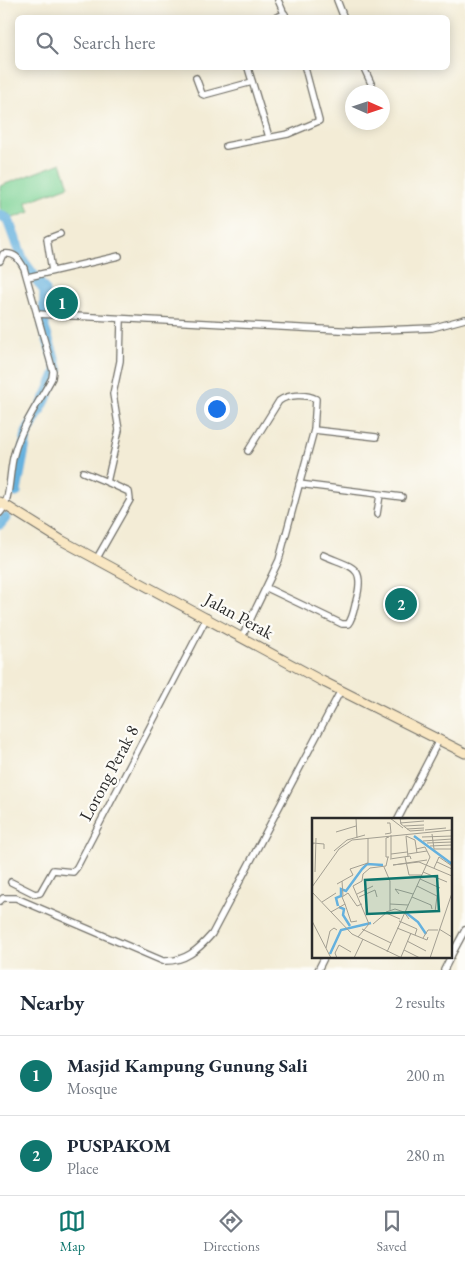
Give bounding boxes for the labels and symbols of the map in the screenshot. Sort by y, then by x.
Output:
north arrow [345,85,390,130]
pin: 1 [46,284,78,322]
your location [204,396,230,422]
pin: 2 [385,585,417,623]
street label: Jalan Perak [199,586,278,644]
street label: Lorong Perak 8 [74,721,143,825]
inset map [312,818,452,958]

